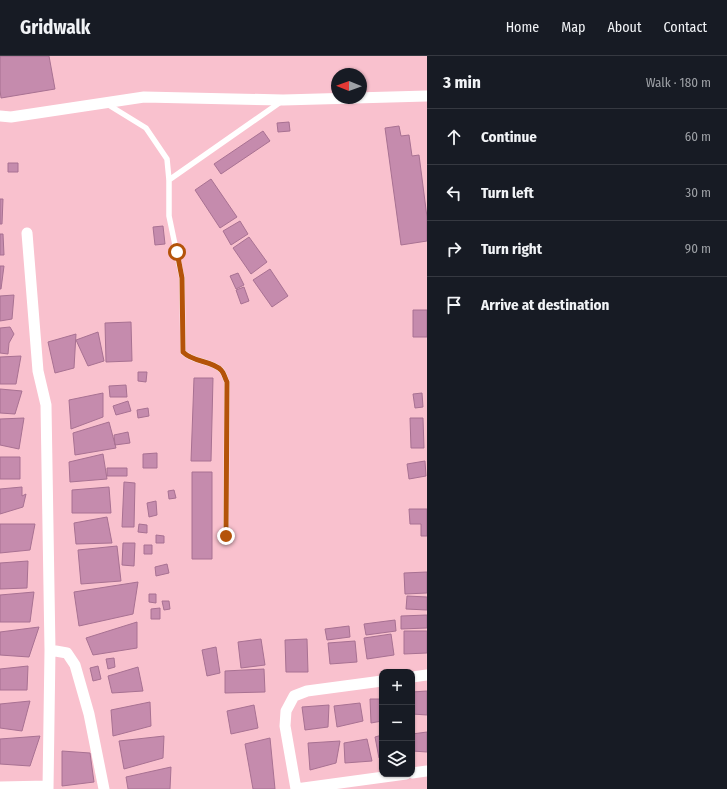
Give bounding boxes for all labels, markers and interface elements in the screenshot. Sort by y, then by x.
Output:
text: Gridwalk [20,16,90,39]
text: Home [506,19,539,36]
text: Map [561,19,585,36]
text: About [607,19,642,36]
text: Contact [664,19,707,36]
north arrow [331,68,367,104]
text: 3 min [443,72,481,93]
text: Walk · 180 m [646,75,711,90]
icon: ahead [443,126,465,148]
text: Continue [481,128,537,146]
text: 60 m [685,129,711,144]
icon: left [443,182,465,204]
text: Turn left [481,184,534,202]
text: 30 m [685,185,711,200]
icon: right [443,238,465,260]
text: Turn right [481,240,542,258]
text: 90 m [685,241,711,256]
route start [168,243,186,261]
icon: arrive [443,294,465,316]
text: Arrive at destination [481,296,609,314]
route end [217,527,235,545]
map controls [379,669,415,777]
button: + [379,669,415,705]
button: − [379,705,415,741]
button: layers [379,741,415,777]

